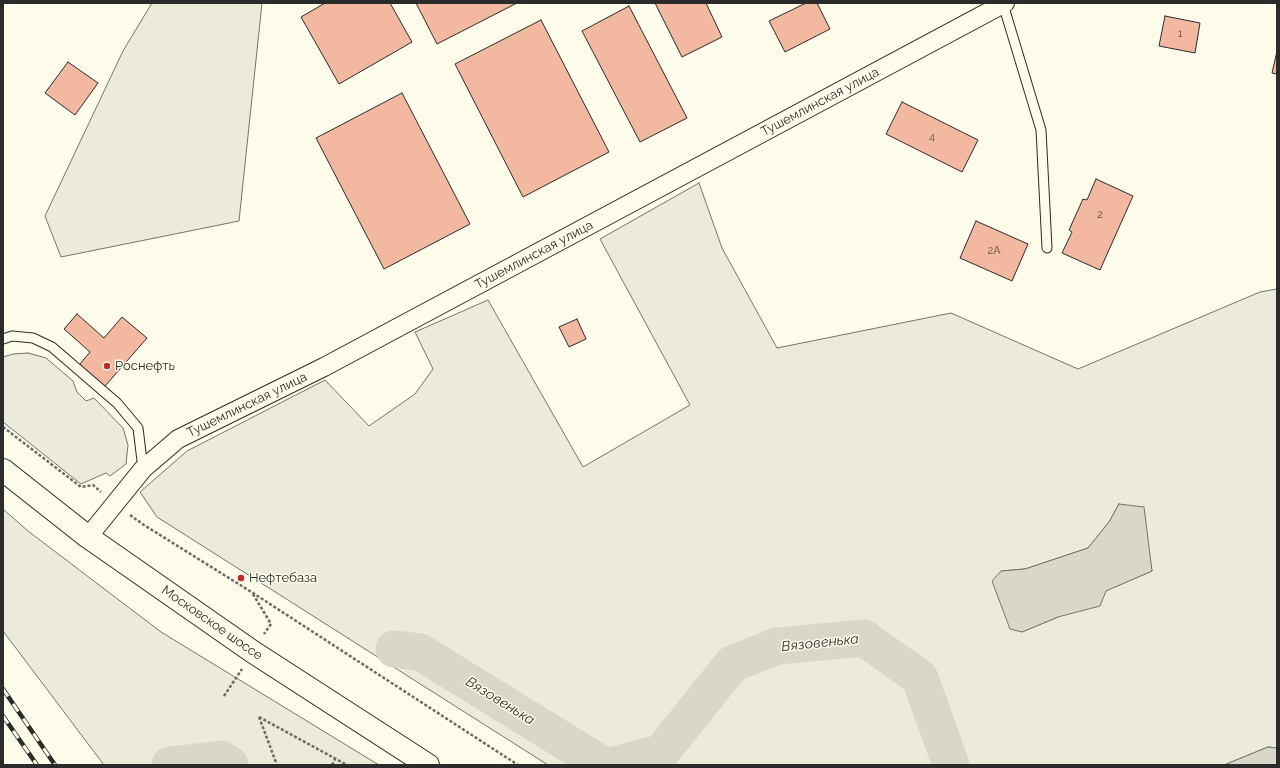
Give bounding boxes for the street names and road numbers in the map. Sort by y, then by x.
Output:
street label: Тушемлинская улица [758,64,882,140]
street label: Тушемлинская улица [472,217,596,293]
street label: Тушемлинская улица [184,369,310,441]
street label: Московское шоссе [159,582,265,664]

